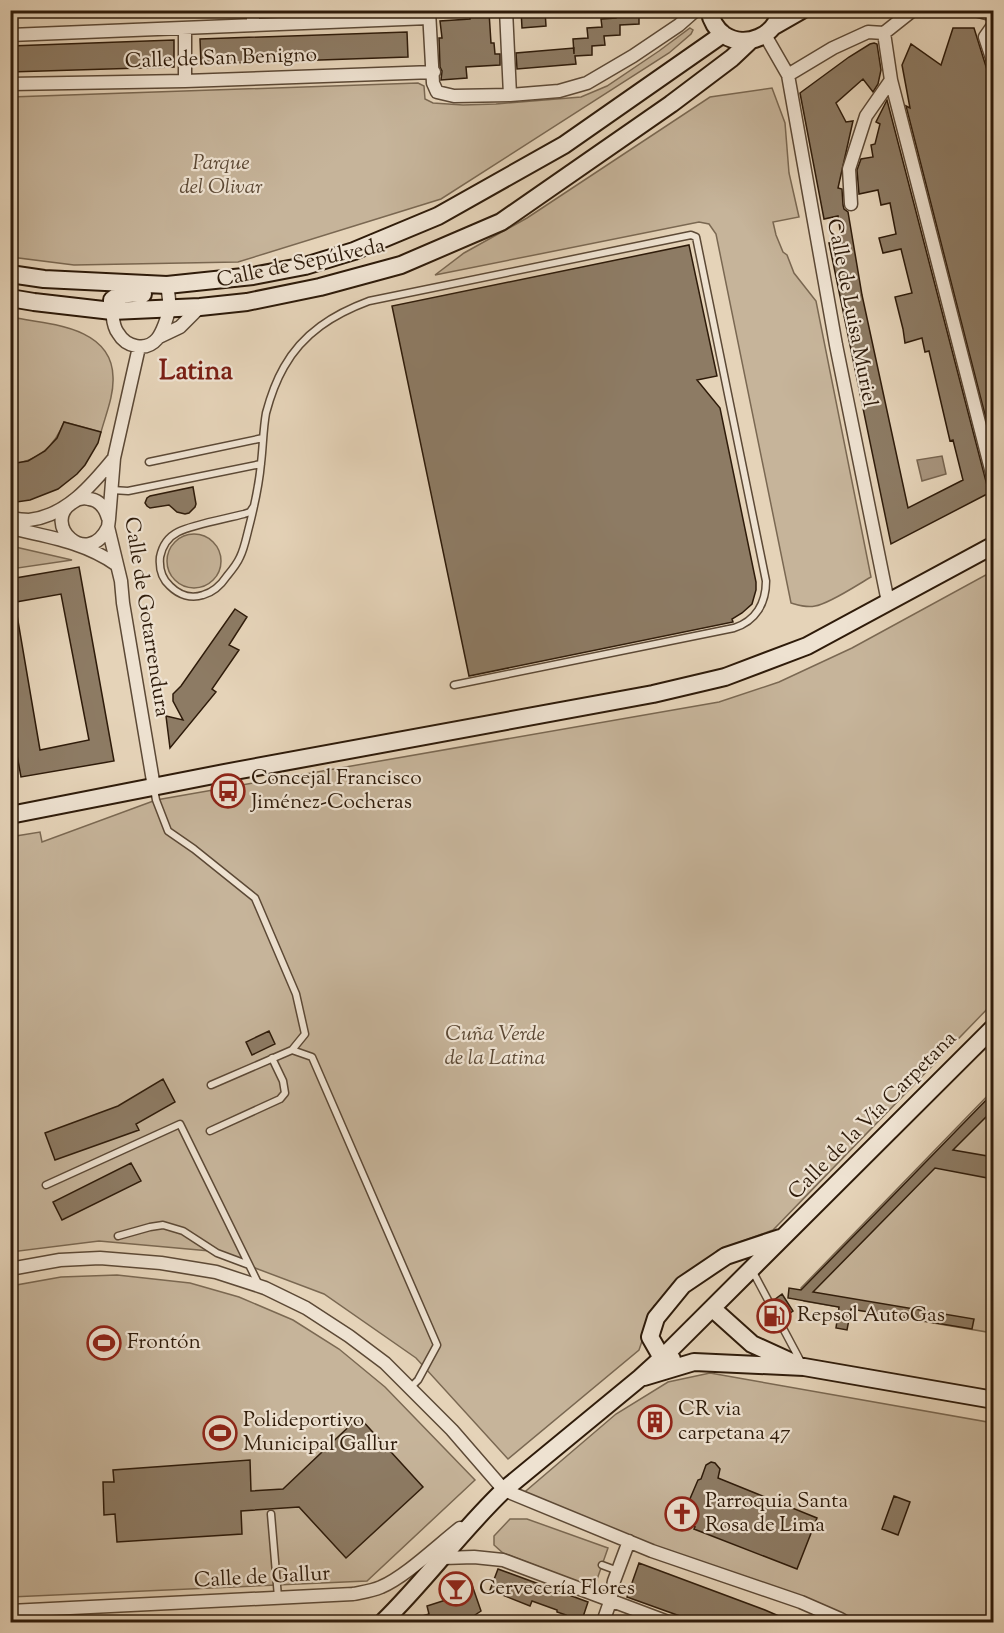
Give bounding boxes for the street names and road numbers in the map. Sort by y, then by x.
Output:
street label: Calle de San Benigno [124,41,318,77]
street label: Calle de Luisa Muriel [818,216,884,410]
street label: Calle de Sepúlveda [214,231,388,296]
street label: Calle de Gotarrendura [115,515,177,719]
street label: Calle de la Vía Carpetana [782,1025,964,1207]
street label: Calle de Gallur [193,1559,331,1597]

